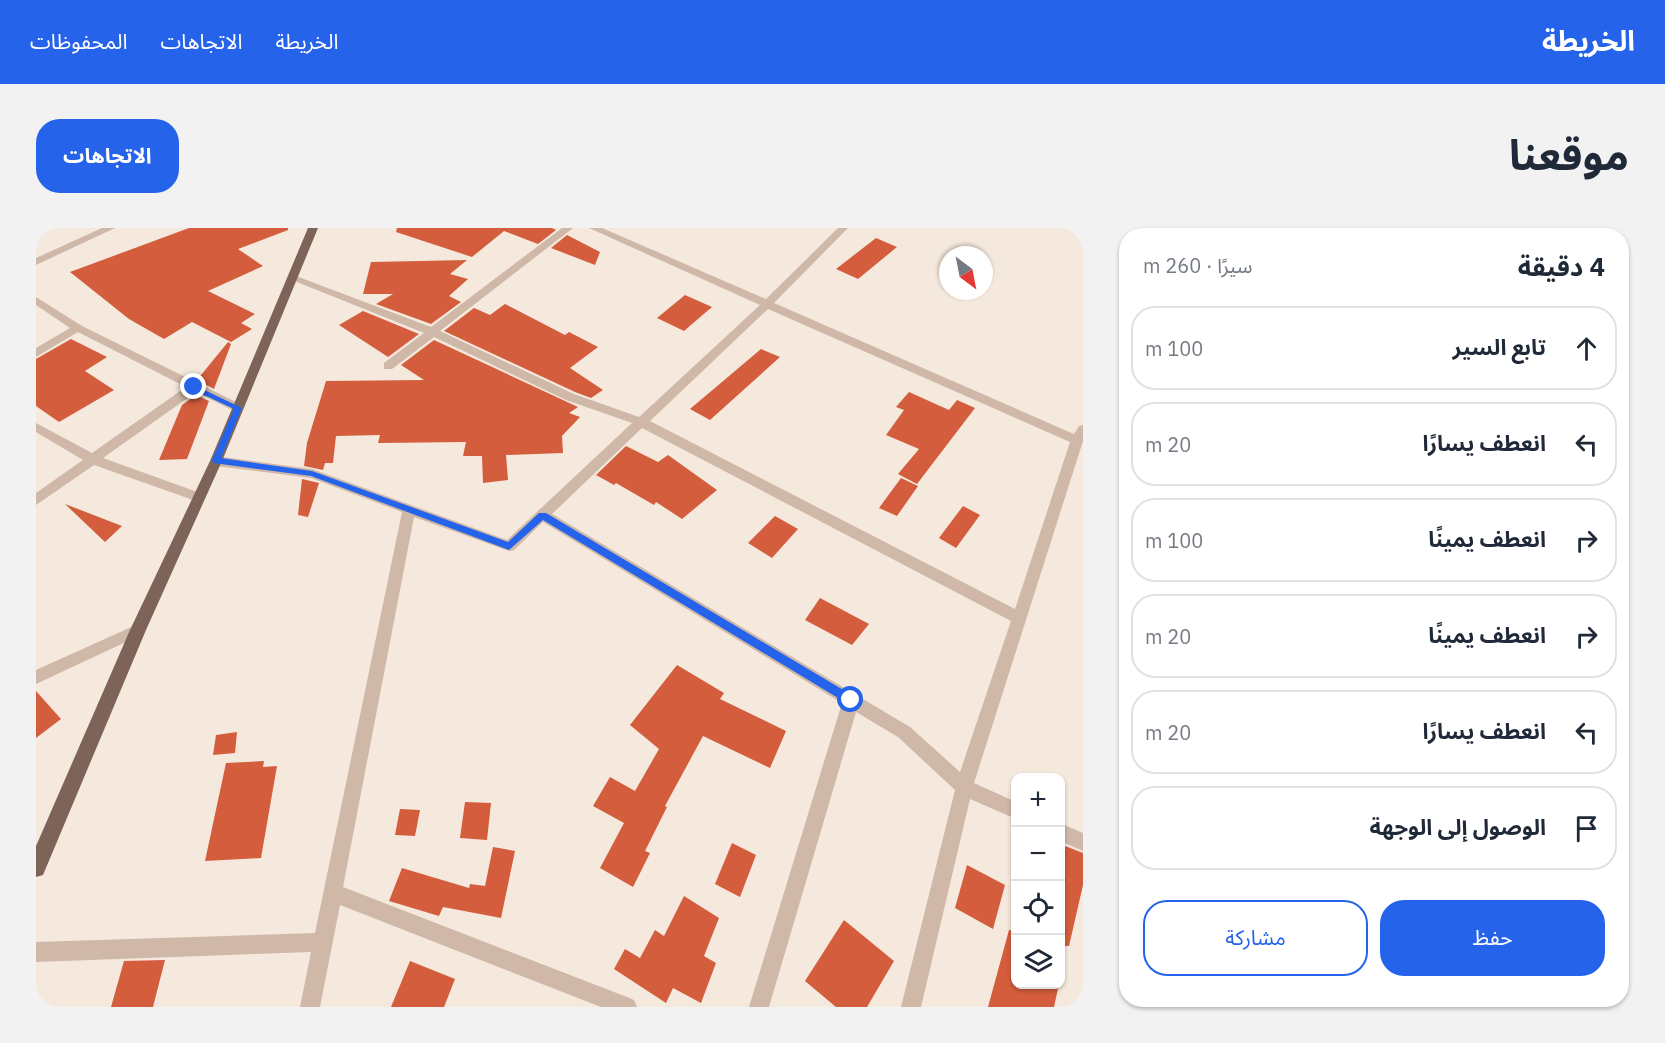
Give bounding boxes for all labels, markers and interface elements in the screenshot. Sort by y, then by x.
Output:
text: الخريطة [1542,22,1635,59]
text: المحفوظات [30,27,127,55]
text: الاتجاهات [160,27,242,55]
text: الخريطة [275,27,338,55]
button: الاتجاهات [36,119,179,193]
text: موقعنا [1509,127,1629,182]
north arrow [939,246,993,300]
text: 4 دقيقة [1518,249,1605,283]
text: سيرًا · 260 m [1143,252,1252,279]
text: تابع السير [1453,332,1546,361]
icon: ahead [1570,332,1603,365]
text: 100 m [1145,335,1203,362]
route end [180,373,206,399]
text: انعطف يسارًا [1423,428,1546,457]
icon: left [1570,428,1603,461]
text: 20 m [1145,431,1191,458]
text: انعطف يمينًا [1428,524,1546,553]
icon: right [1570,524,1603,557]
text: 100 m [1145,527,1203,554]
text: انعطف يمينًا [1428,620,1546,649]
icon: right [1570,620,1603,653]
text: 20 m [1145,623,1191,650]
route start [837,686,863,712]
text: انعطف يسارًا [1423,716,1546,745]
icon: left [1570,716,1603,749]
text: 20 m [1145,719,1191,746]
map controls [1011,773,1065,989]
button: + [1011,773,1065,827]
text: الوصول إلى الوجهة [1369,812,1546,841]
icon: arrive [1570,812,1603,845]
button: − [1011,827,1065,881]
button: locate [1011,881,1065,935]
button: مشاركة [1143,900,1368,976]
button: حفظ [1380,900,1605,976]
button: layers [1011,935,1065,989]

